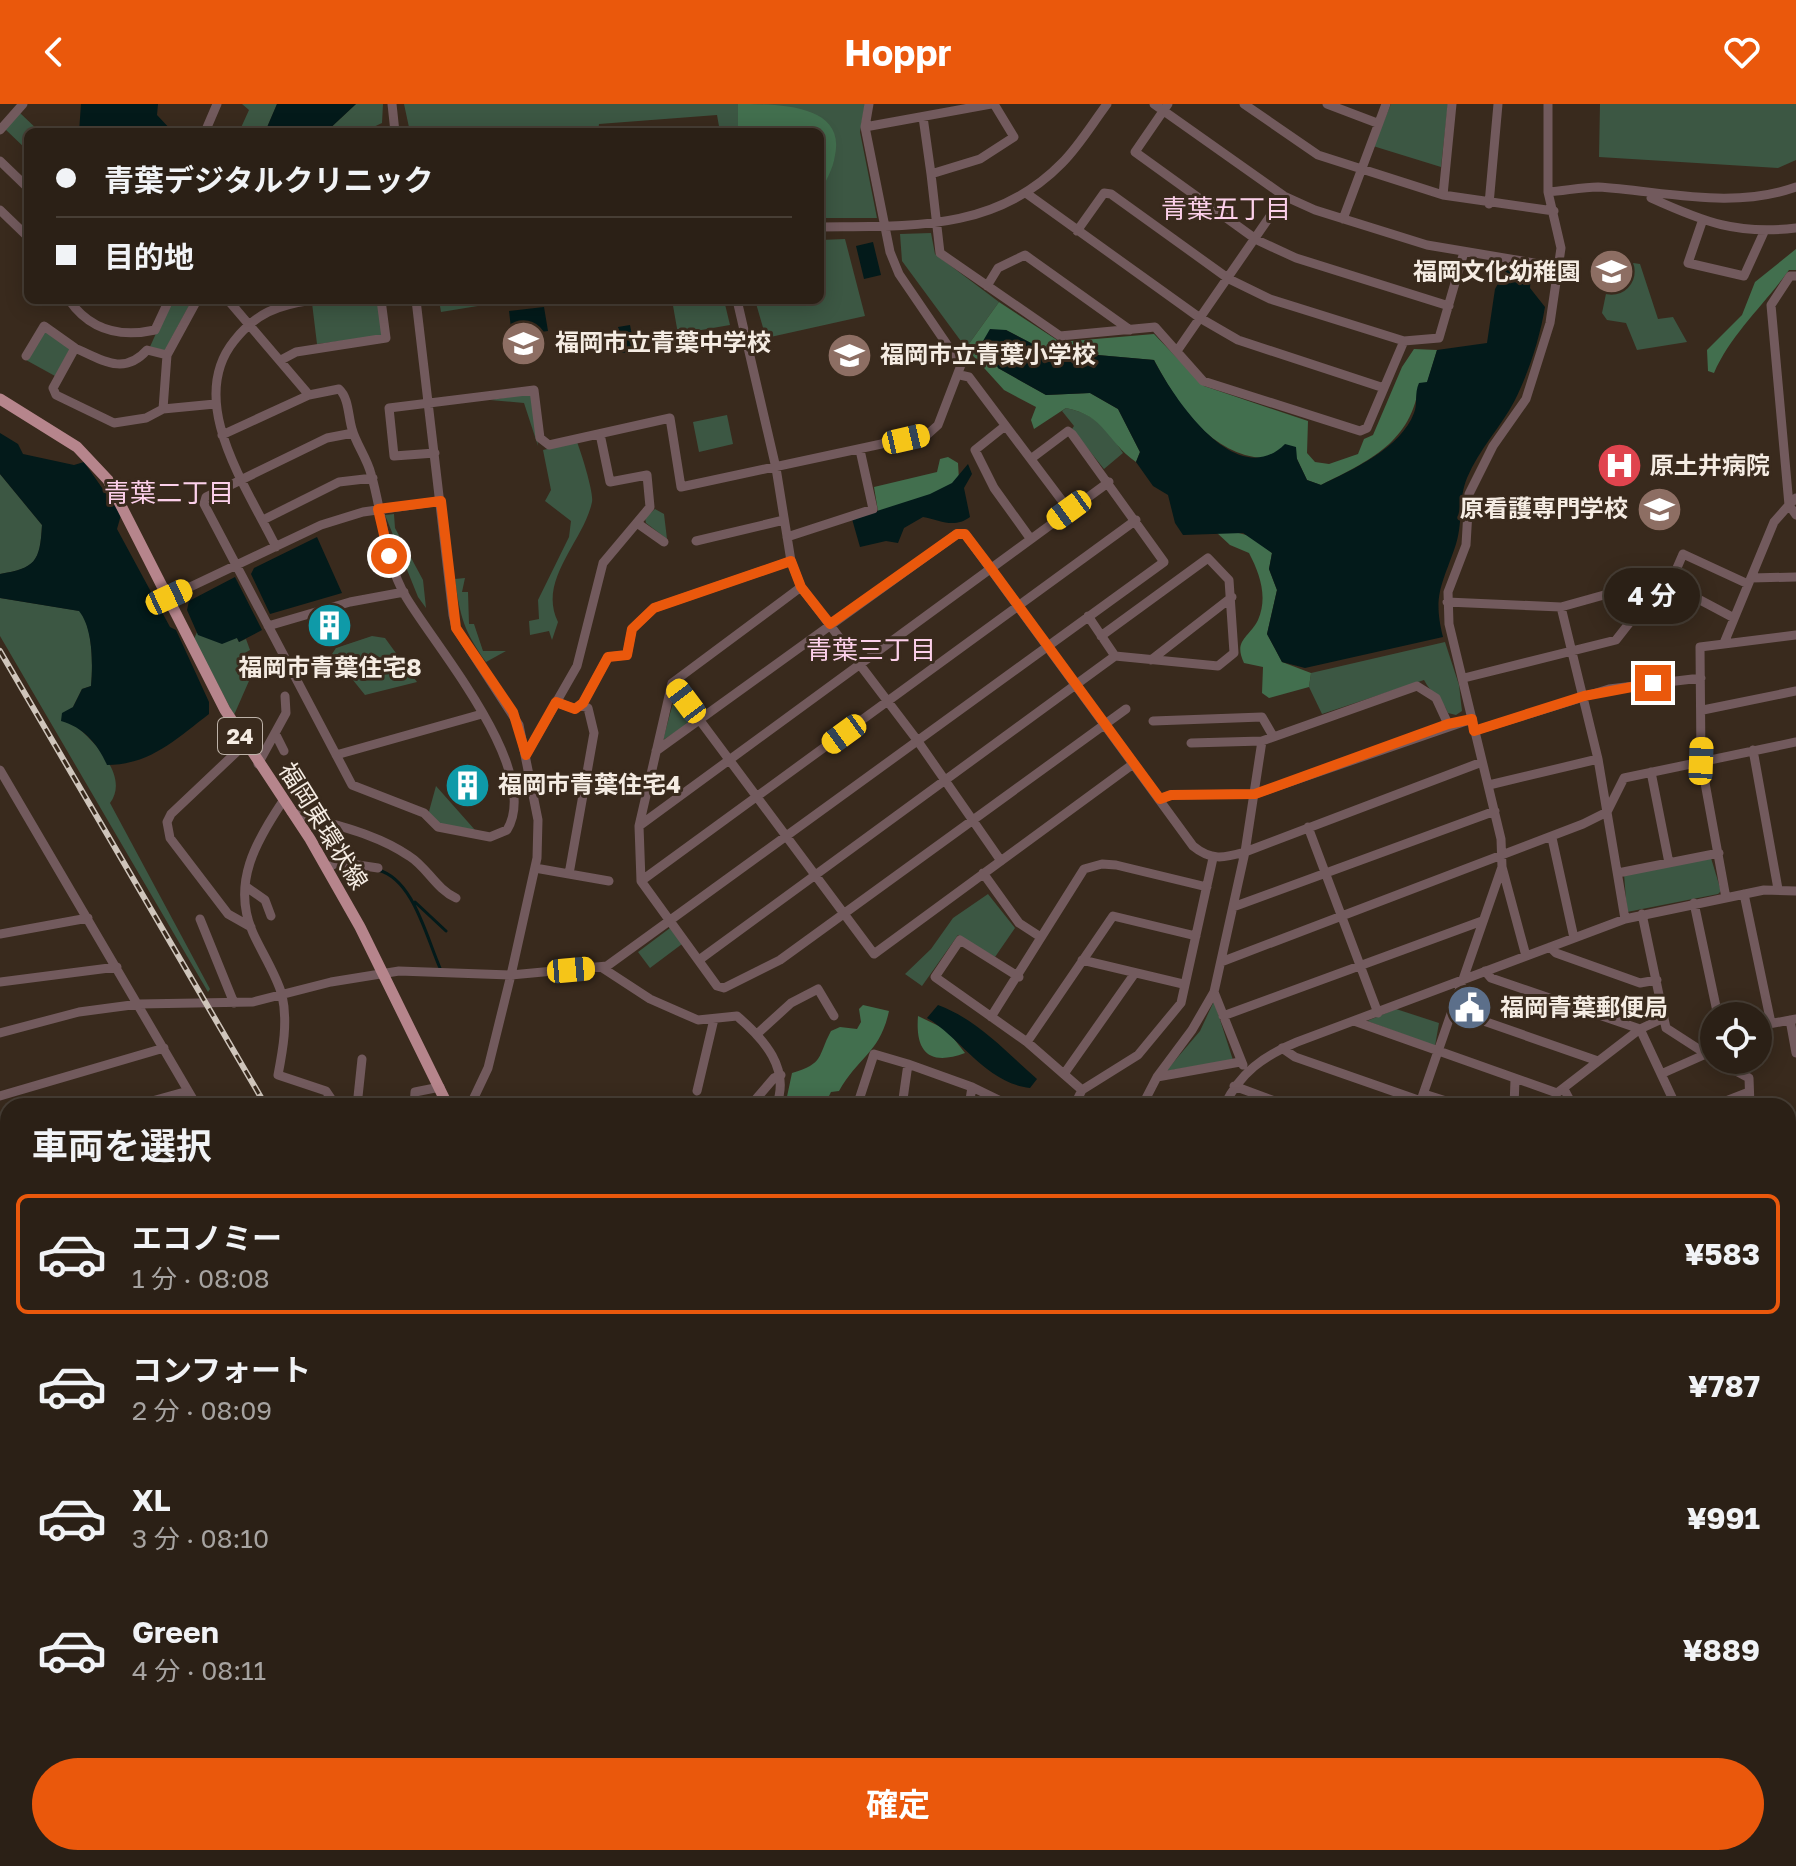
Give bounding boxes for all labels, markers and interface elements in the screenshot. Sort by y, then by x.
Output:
icon: back [32,30,76,74]
icon: heart [1720,30,1764,74]
text: Hoppr [844,31,952,74]
text: 青葉デジタルクリニック [104,162,433,198]
district label: 青葉五丁目 [1161,193,1291,224]
text: 目的地 [104,239,194,275]
school or university icon: 福岡文化幼稚園 [1588,248,1636,296]
place label: 福岡文化幼稚園 [1413,256,1581,285]
school or university icon: 福岡市立青葉中学校 [500,319,548,367]
place label: 福岡市立青葉中学校 [555,327,771,356]
school or university icon: 福岡市立青葉小学校 [825,331,873,379]
place label: 福岡市立青葉小学校 [880,339,1096,368]
car [880,422,932,456]
hospital icon: 原土井病院 [1595,442,1643,490]
place label: 原土井病院 [1650,450,1770,479]
district label: 青葉二丁目 [104,477,234,508]
school or university icon: 原看護専門学校 [1635,485,1683,533]
car [1043,486,1095,534]
place label: 原看護専門学校 [1460,493,1628,522]
route start [371,538,407,574]
callout: 4 分 [1605,567,1701,623]
car [142,576,196,618]
text: 4 分 [1628,580,1676,611]
building icon: 福岡市青葉住宅8 [306,602,354,650]
district label: 青葉三丁目 [806,634,936,665]
place label: 福岡市青葉住宅8 [238,652,422,681]
route end [1635,665,1671,701]
car [662,675,710,727]
car [818,710,870,758]
road number: 24 [218,718,262,754]
car [1688,737,1714,785]
street label: 福岡東環状線 [274,756,375,894]
building icon: 福岡市青葉住宅4 [443,761,491,809]
place label: 福岡市青葉住宅4 [498,769,681,798]
car [546,956,596,984]
public building icon: 福岡青葉郵便局 [1445,984,1493,1032]
place label: 福岡青葉郵便局 [1500,992,1668,1021]
map controls [1700,1002,1772,1074]
button: locate [1700,1002,1772,1074]
text: 車両を選択 [32,1124,212,1167]
icon: car [36,1218,108,1290]
text: エコノミー [132,1220,282,1256]
text: ¥583 [1684,1236,1760,1272]
text: 1 分 · 08:08 [132,1263,270,1294]
icon: car [36,1350,108,1422]
text: コンフォート [132,1352,311,1388]
text: ¥787 [1688,1368,1760,1404]
text: 2 分 · 08:09 [132,1395,272,1426]
icon: car [36,1482,108,1554]
text: XL [132,1482,171,1518]
text: ¥991 [1687,1500,1760,1536]
text: 3 分 · 08:10 [132,1523,269,1554]
icon: car [36,1614,108,1686]
text: Green [132,1614,219,1650]
text: ¥889 [1683,1632,1760,1668]
text: 4 分 · 08:11 [132,1655,266,1686]
button: 確定 [32,1758,1764,1850]

